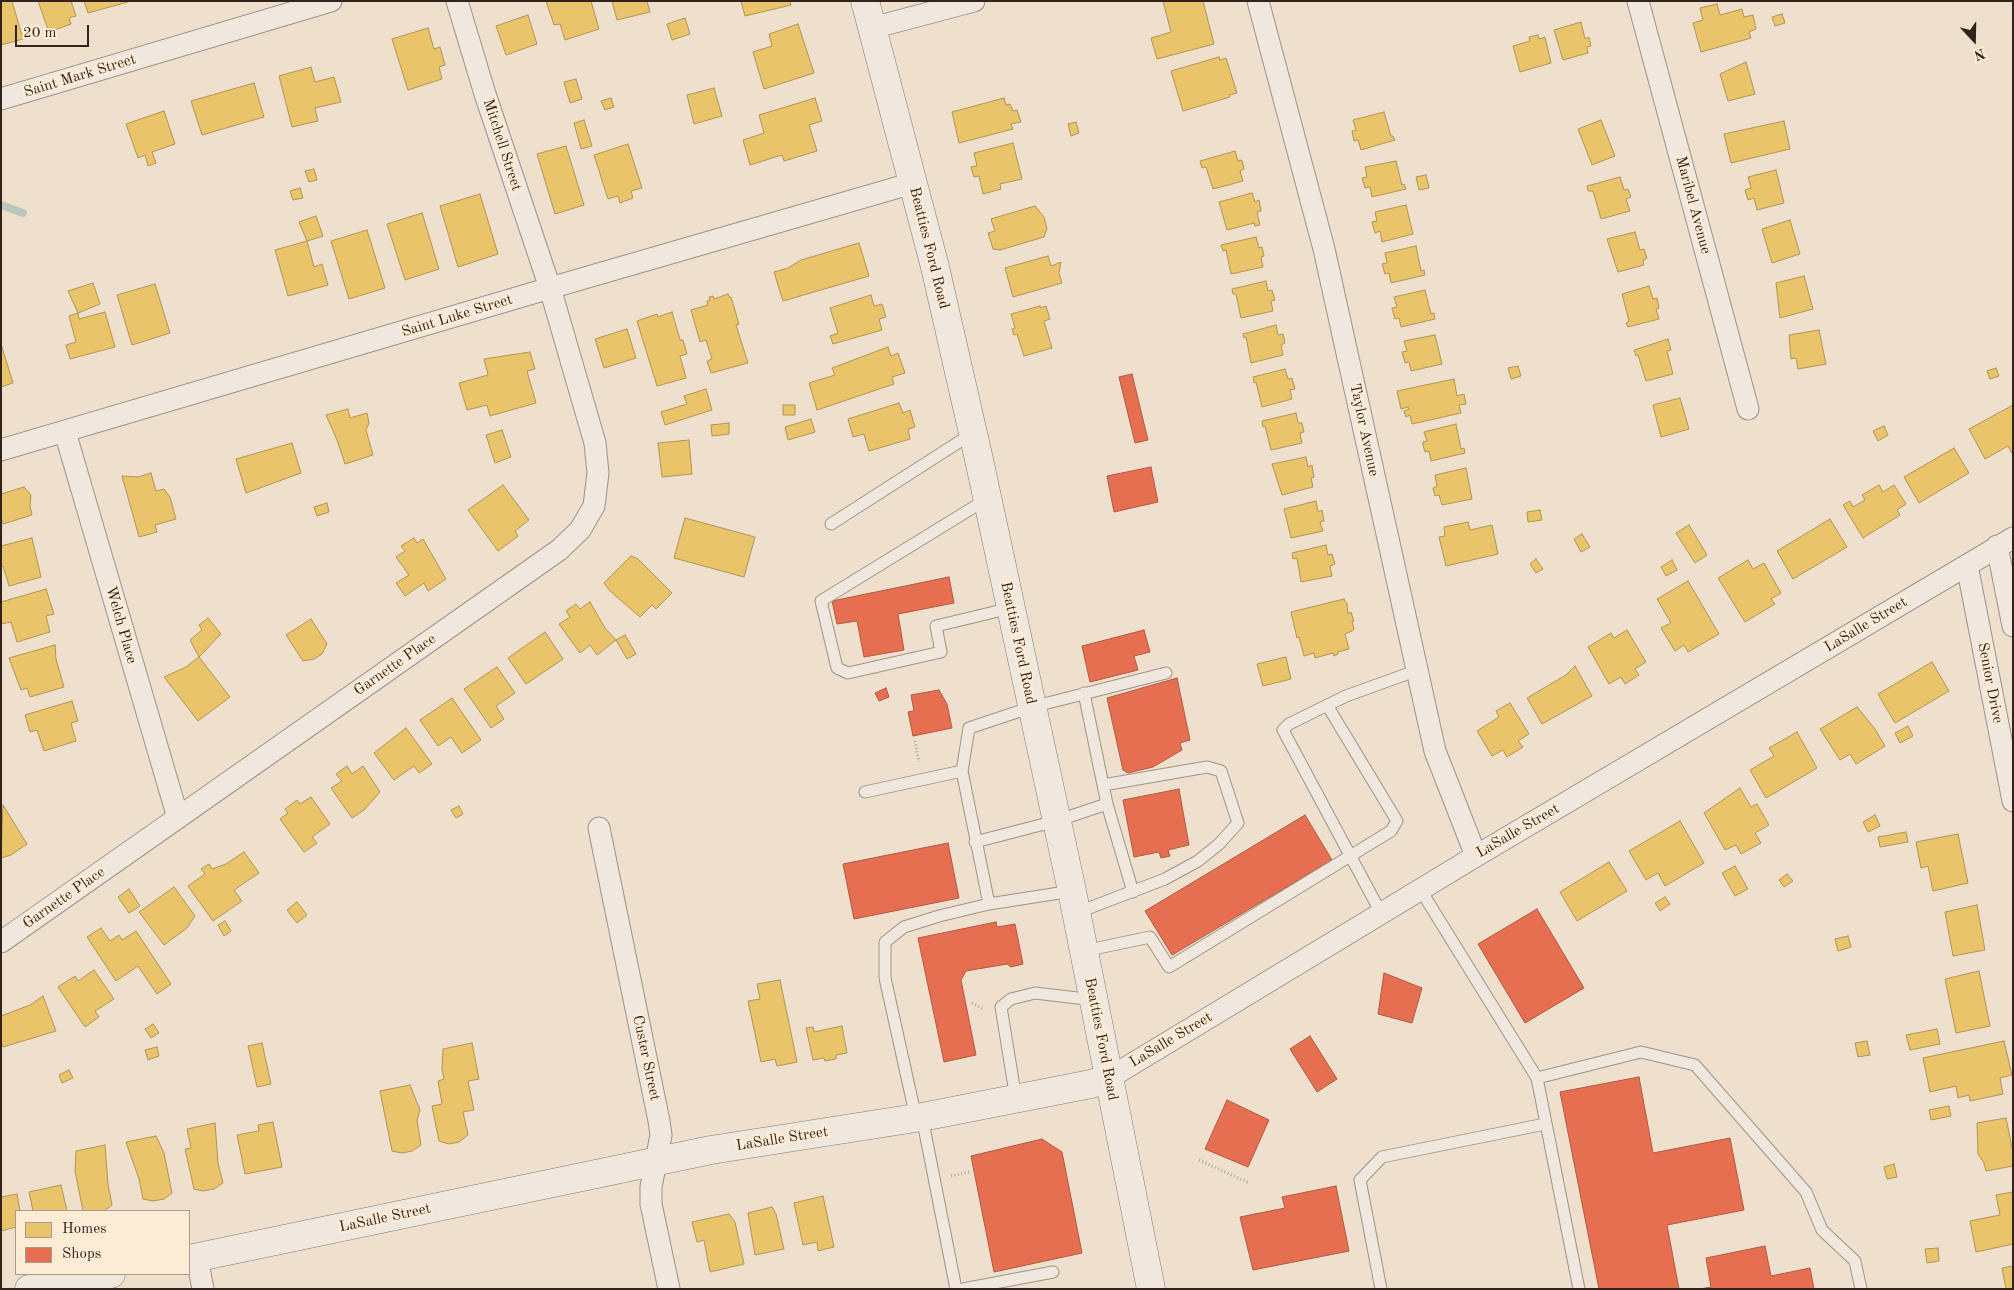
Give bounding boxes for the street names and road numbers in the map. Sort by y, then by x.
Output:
street label: Saint Mark Street [22,50,138,102]
street label: Mitchell Street [479,97,525,193]
street label: Maribel Avenue [1671,154,1715,256]
street label: Beatties Ford Road [905,185,953,311]
street label: Saint Luke Street [399,291,515,341]
street label: Taylor Avenue [1345,382,1383,478]
street label: Beatties Ford Road [996,580,1040,706]
street label: Welch Place [101,584,141,666]
street label: LaSalle Street [1821,593,1911,657]
street label: Garnette Place [350,630,440,700]
street label: Senior Drive [1973,641,2007,725]
street label: LaSalle Street [1473,800,1563,862]
street label: Garnette Place [19,863,109,933]
street label: Beatties Ford Road [1080,976,1122,1102]
street label: LaSalle Street [1126,1008,1216,1072]
street label: Custer Street [628,1014,664,1102]
street label: LaSalle Street [735,1123,829,1155]
street label: LaSalle Street [338,1200,432,1236]

